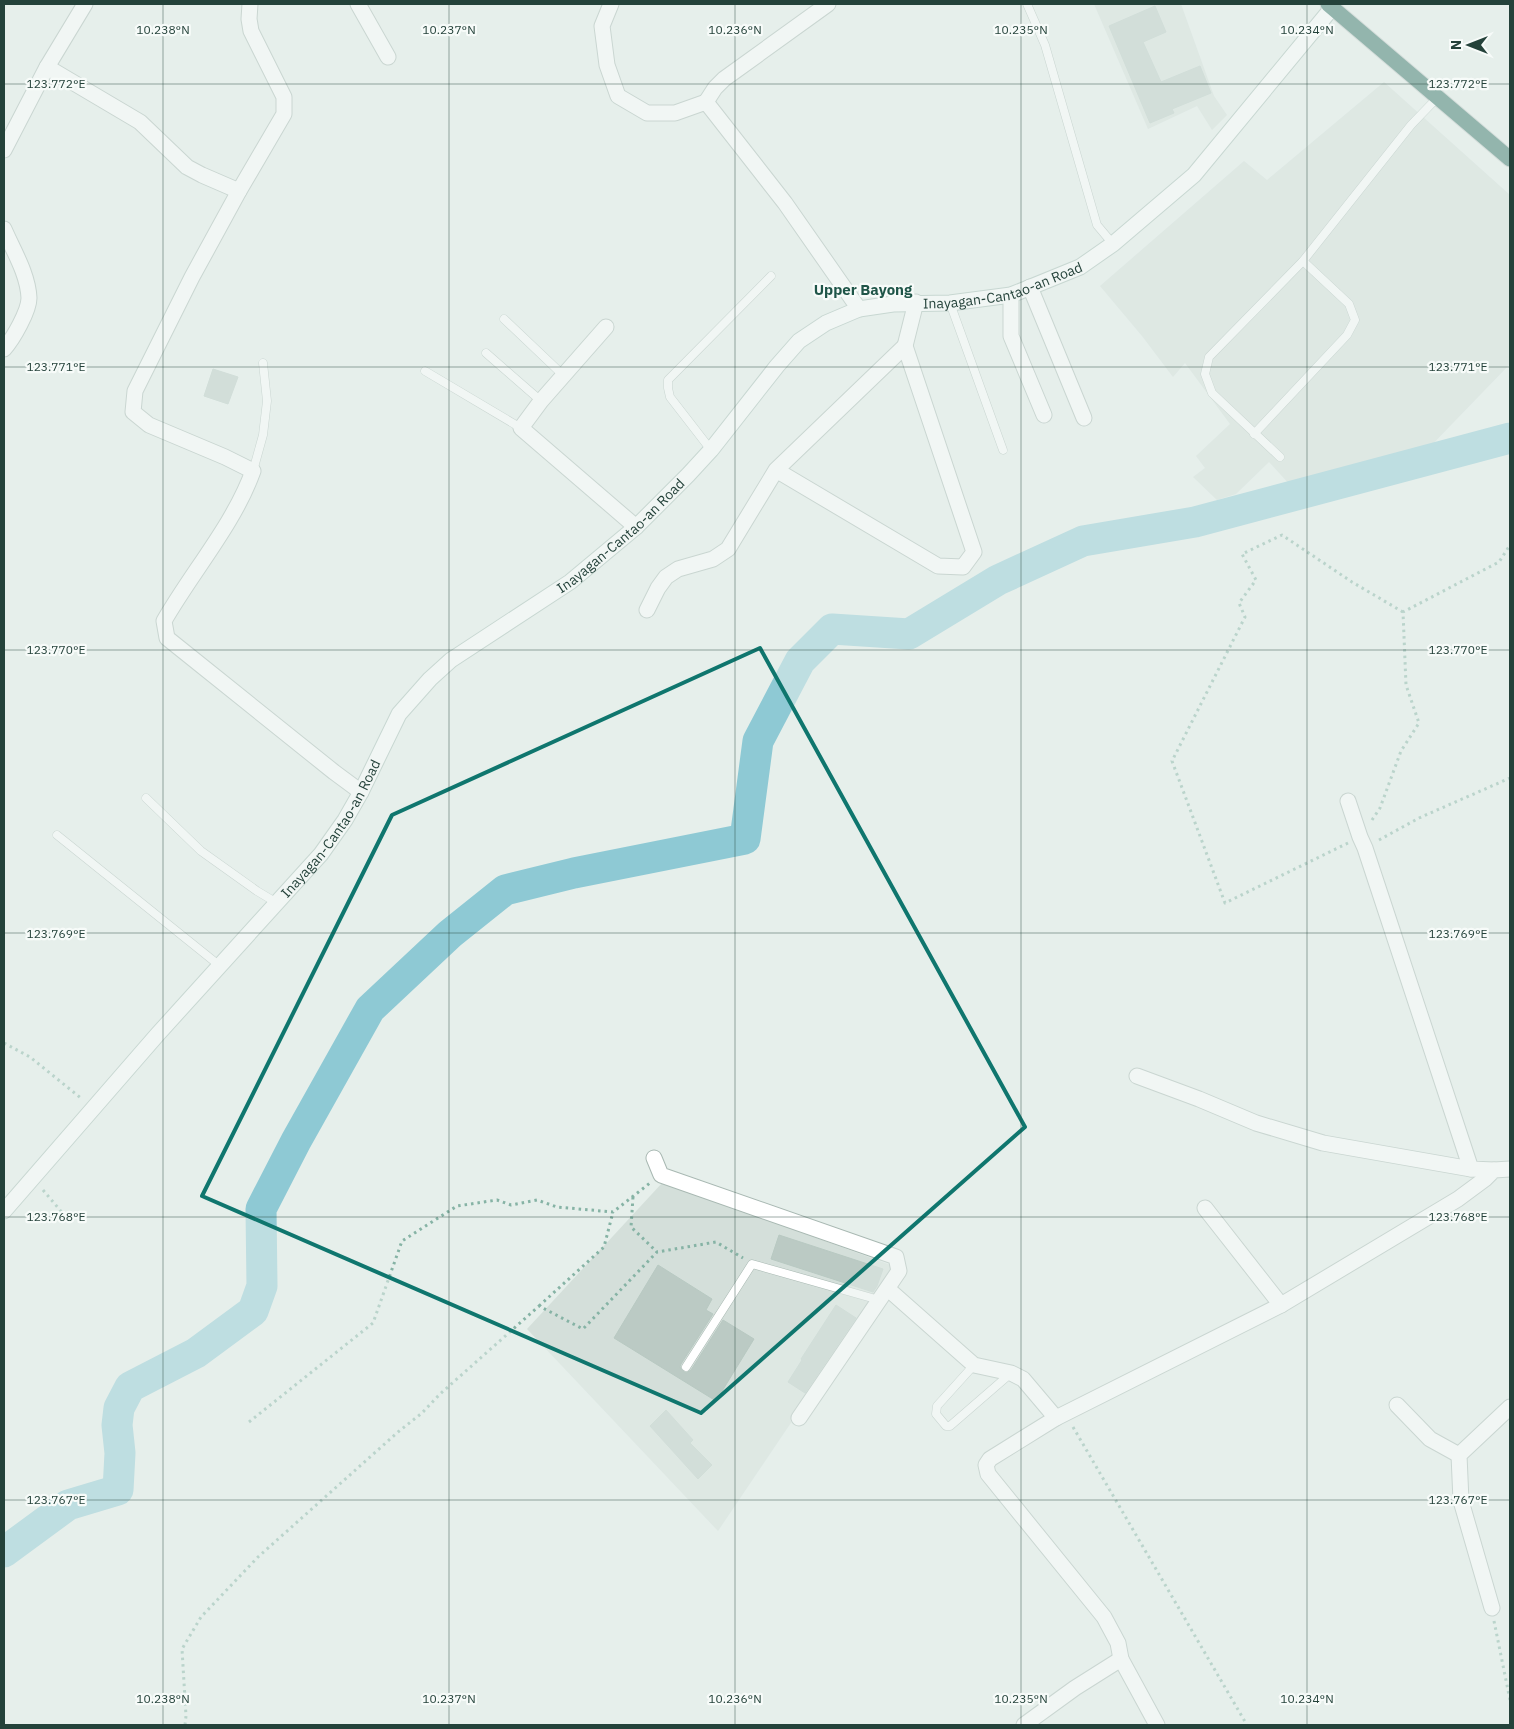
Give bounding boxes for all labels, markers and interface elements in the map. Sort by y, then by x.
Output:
north arrow [1444,20,1494,70]
text: 10.238°N [136,22,190,37]
text: 10.237°N [422,22,476,37]
text: 10.236°N [708,22,762,37]
text: 10.235°N [994,22,1048,37]
text: 10.234°N [1280,22,1334,37]
text: N [1447,40,1465,50]
text: 123.772°E [26,76,86,91]
text: 123.772°E [1428,76,1488,91]
street label: Inayagan-Cantao-an Road [923,258,1085,312]
district label: Upper Bayong [814,280,913,299]
text: 123.771°E [26,359,86,374]
text: 123.771°E [1428,359,1488,374]
street label: Inayagan-Cantao-an Road [553,475,688,597]
text: 123.770°E [26,642,86,657]
text: 123.770°E [1428,642,1488,657]
street label: Inayagan-Cantao-an Road [277,756,384,901]
text: 123.769°E [26,926,86,941]
text: 123.769°E [1428,926,1488,941]
text: 123.768°E [26,1209,86,1224]
text: 123.768°E [1428,1209,1488,1224]
text: 123.767°E [26,1492,86,1507]
text: 123.767°E [1428,1492,1488,1507]
text: 10.238°N [136,1691,190,1706]
text: 10.237°N [422,1691,476,1706]
text: 10.236°N [708,1691,762,1706]
text: 10.235°N [994,1691,1048,1706]
text: 10.234°N [1280,1691,1334,1706]

